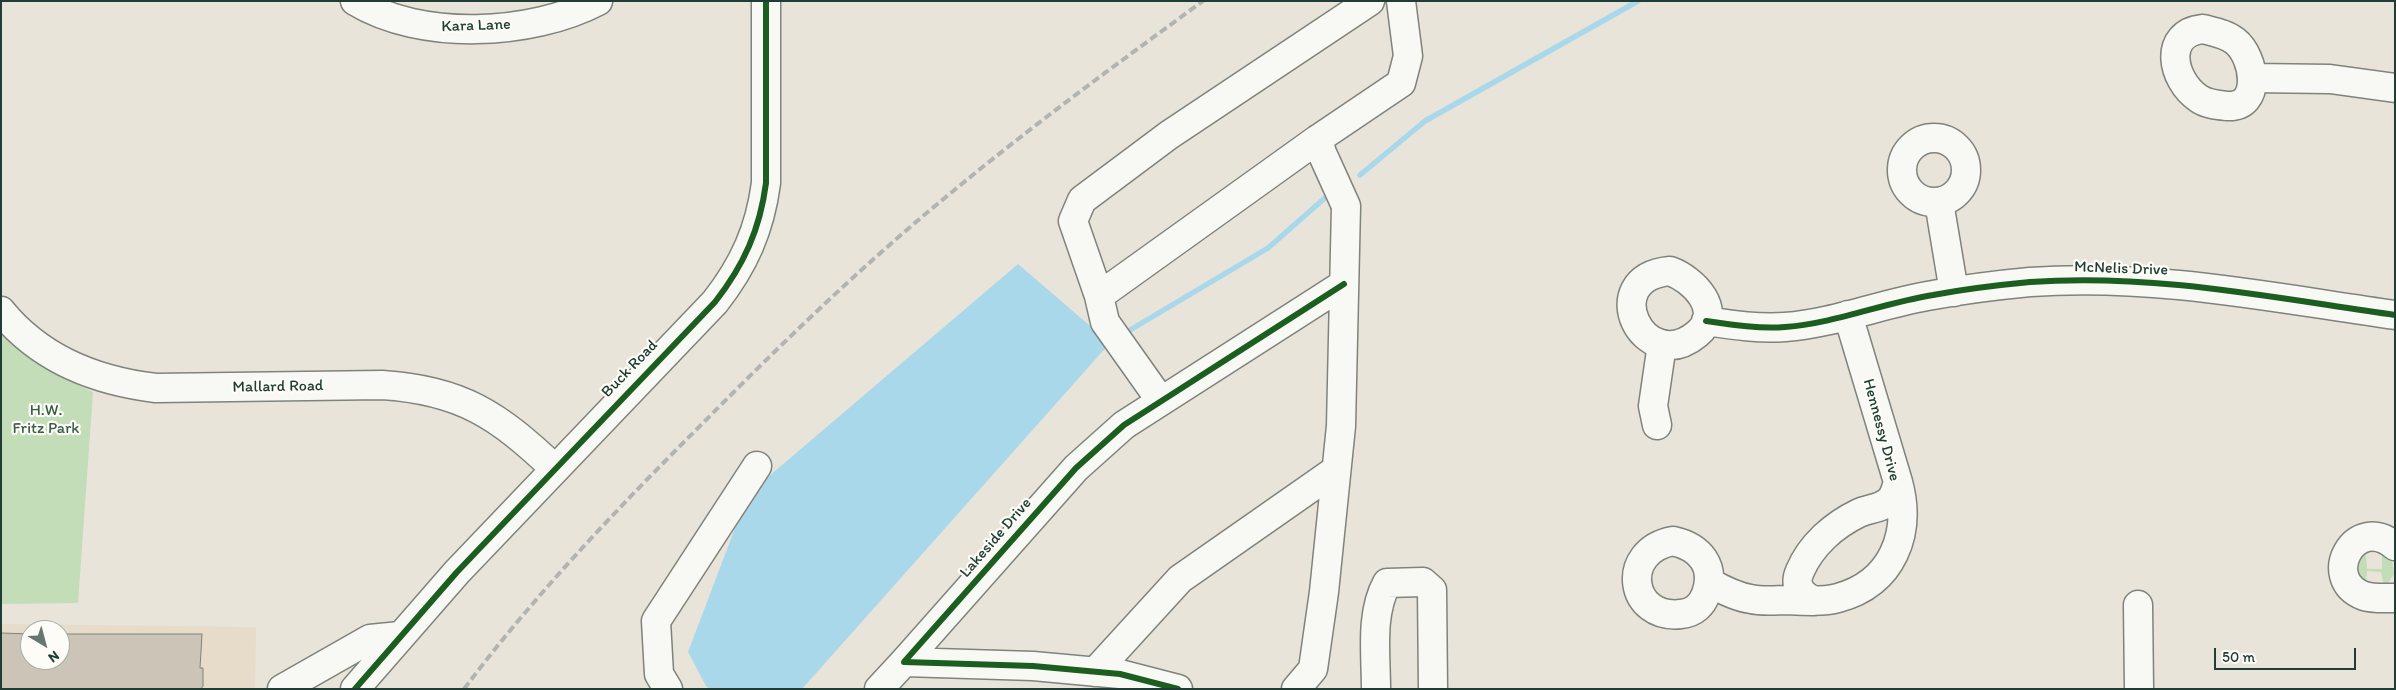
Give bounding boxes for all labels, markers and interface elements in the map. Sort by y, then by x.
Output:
street label: Kara Lane [441,15,511,37]
street label: McNelis Drive [2074,258,2168,280]
street label: Buck Road [598,336,662,402]
street label: Mallard Road [232,377,324,397]
street label: Hennessy Drive [1858,377,1904,483]
park label: H.W. Fritz Park [13,401,79,439]
street label: Lakeside Drive [956,494,1036,582]
north arrow [20,620,70,670]
scale bar [2216,638,2358,670]
text: N [45,647,63,666]
text: 50 m [2222,648,2255,666]

